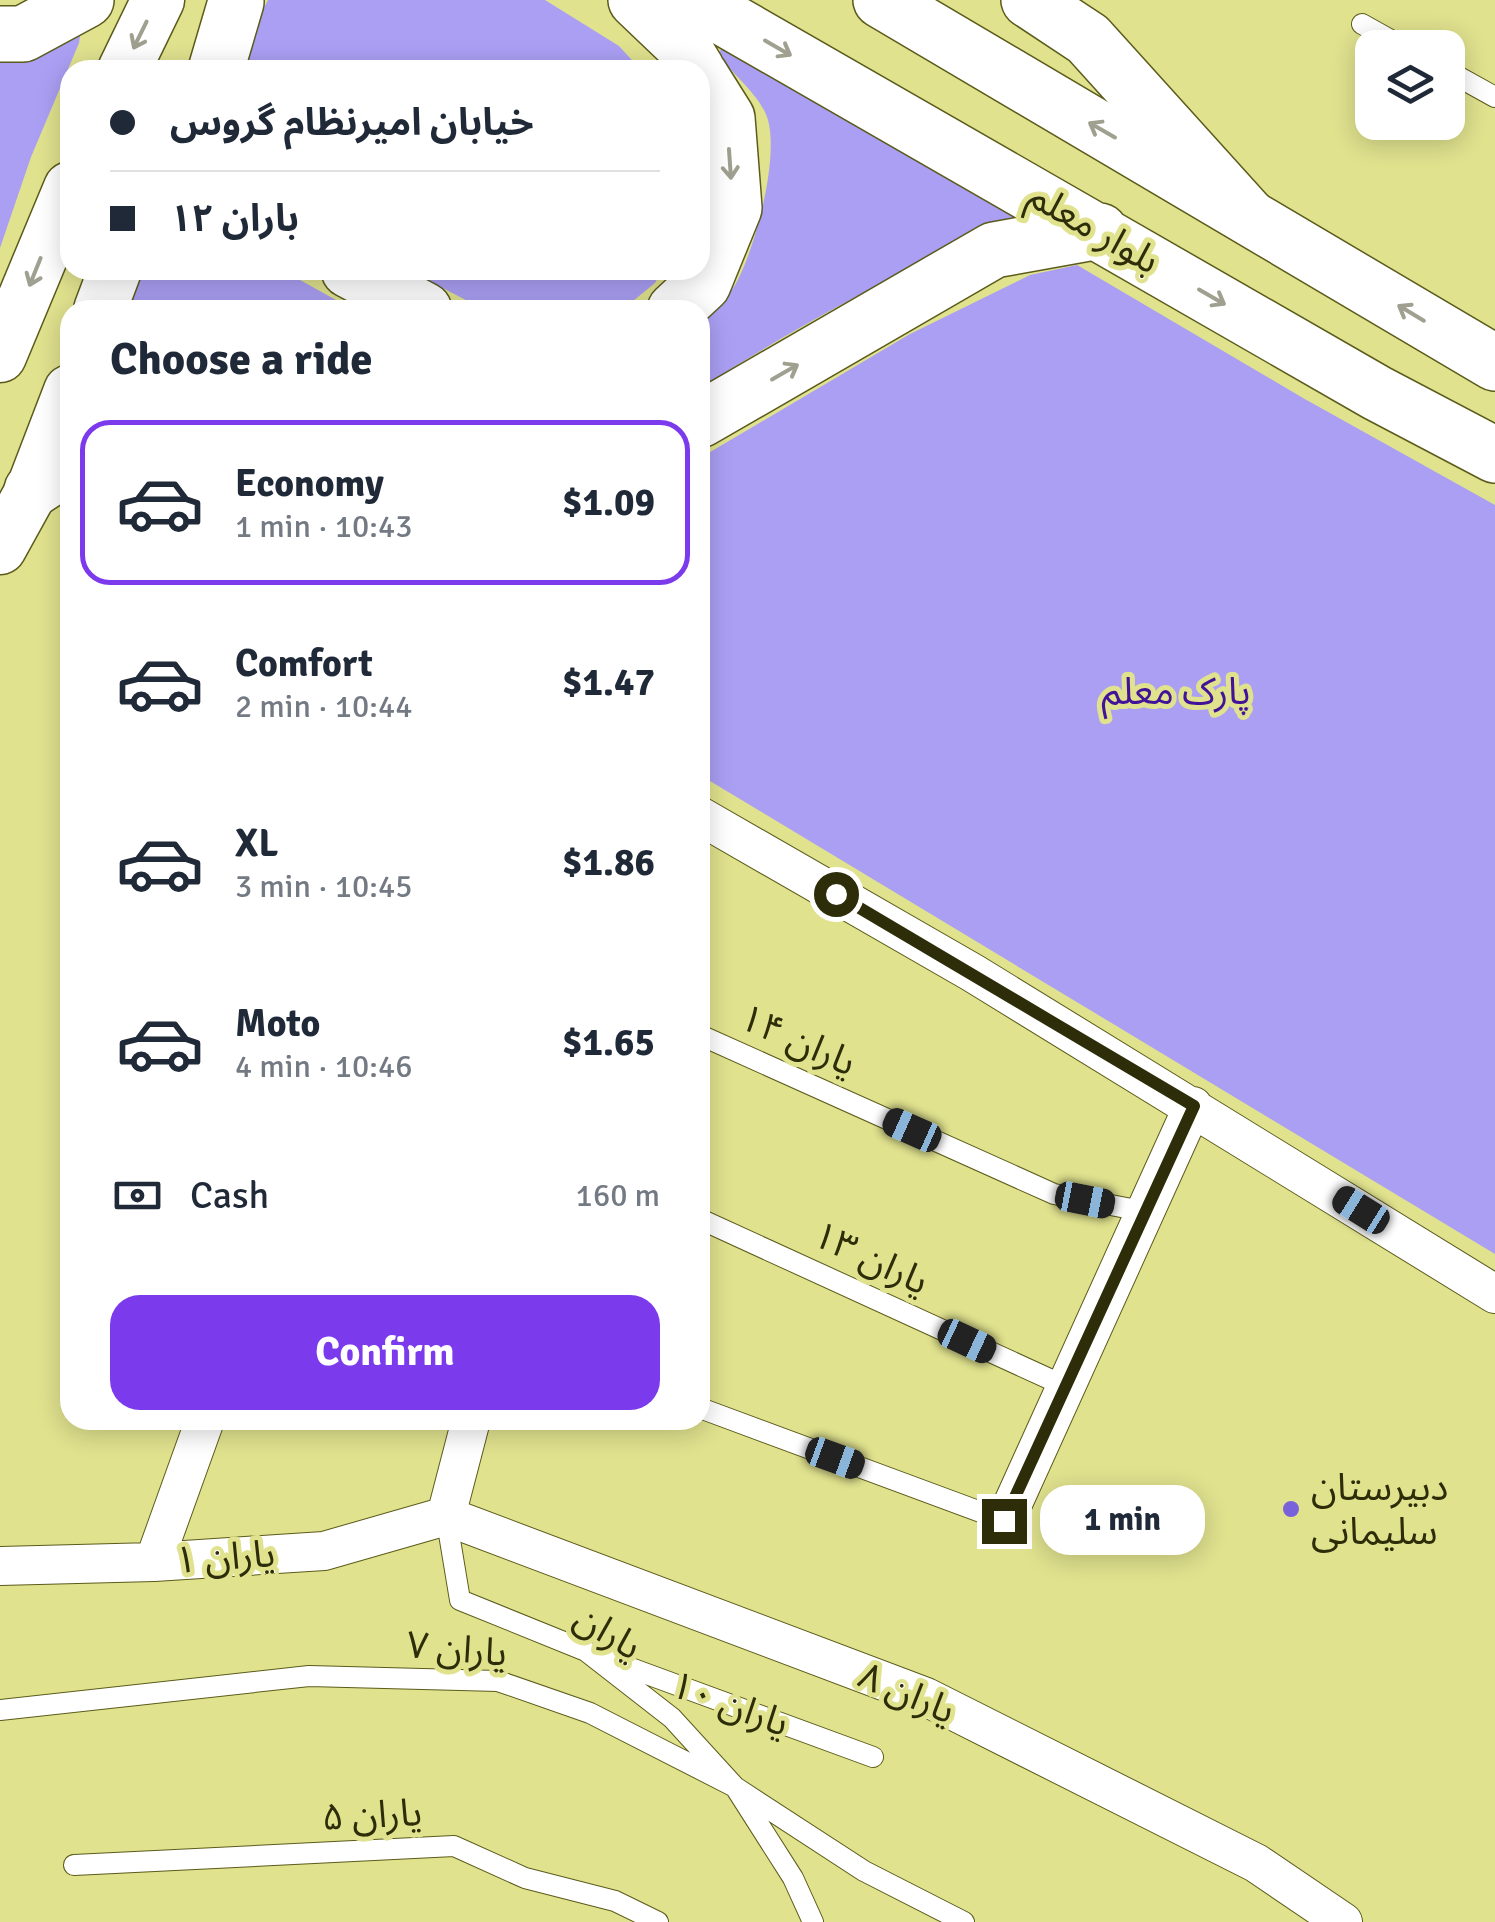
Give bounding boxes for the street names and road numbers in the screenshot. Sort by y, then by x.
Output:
street label: بلوار معلم [1018,172,1168,289]
street label: یاران ۱۴ [733,994,863,1086]
street label: یاران ۱۳ [806,1211,936,1305]
street label: یاران ۱ [173,1530,277,1584]
street label: یاران [566,1594,650,1670]
street label: یاران ۷ [405,1621,509,1677]
street label: یاران ۸ [852,1652,962,1734]
street label: یاران ۱۰ [664,1661,796,1747]
street label: یاران ۵ [321,1789,423,1841]

